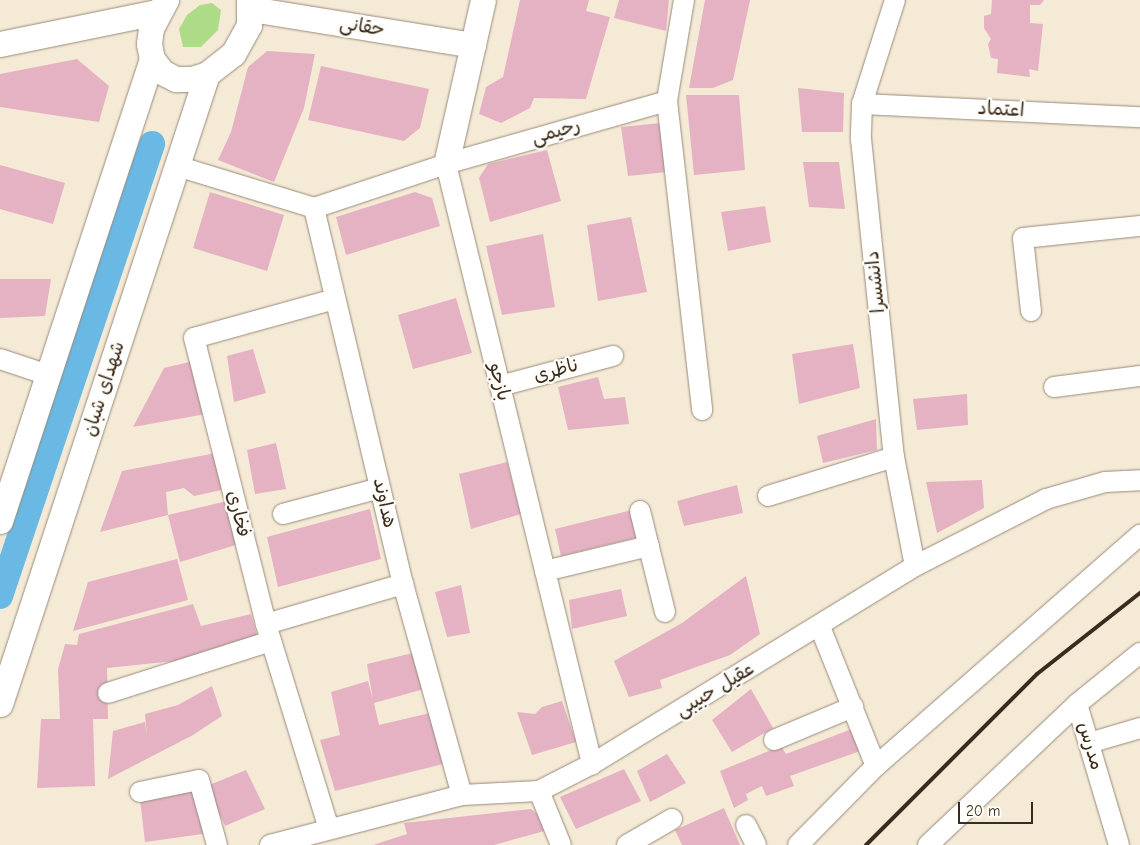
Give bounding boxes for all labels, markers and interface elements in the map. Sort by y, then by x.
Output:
street label: حقانی [338,12,386,42]
street label: اعتماد [977,97,1025,123]
street label: رحیمی [529,114,583,150]
street label: دانشسرا [861,250,891,314]
street label: شهدای شبان [78,339,130,439]
street label: ناظری [531,354,581,388]
street label: بازجو [483,361,515,403]
street label: هداوند [367,476,401,530]
street label: فخاری [221,488,255,540]
street label: عقیل حبیبی [672,658,758,722]
street label: مدرس [1072,719,1108,773]
scale bar [960,792,1035,824]
text: 20 m [966,802,1000,820]

